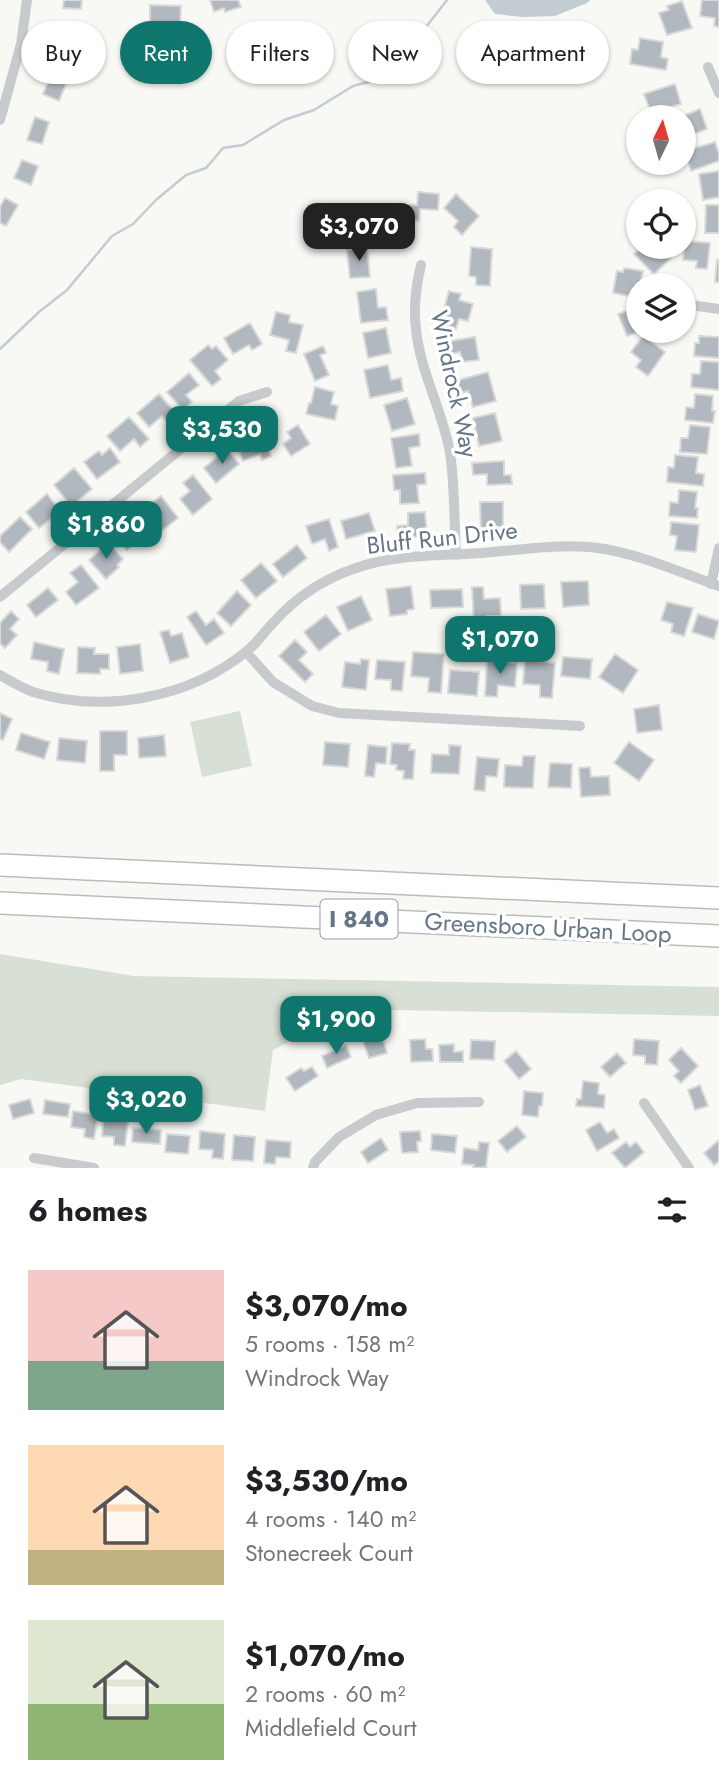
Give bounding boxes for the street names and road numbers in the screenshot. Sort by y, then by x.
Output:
street label: Windrock Way [422,307,487,461]
street label: Bluff Run Drive [365,512,519,563]
road number: I 840 [320,900,398,938]
street label: Greensboro Urban Loop [424,904,672,951]

